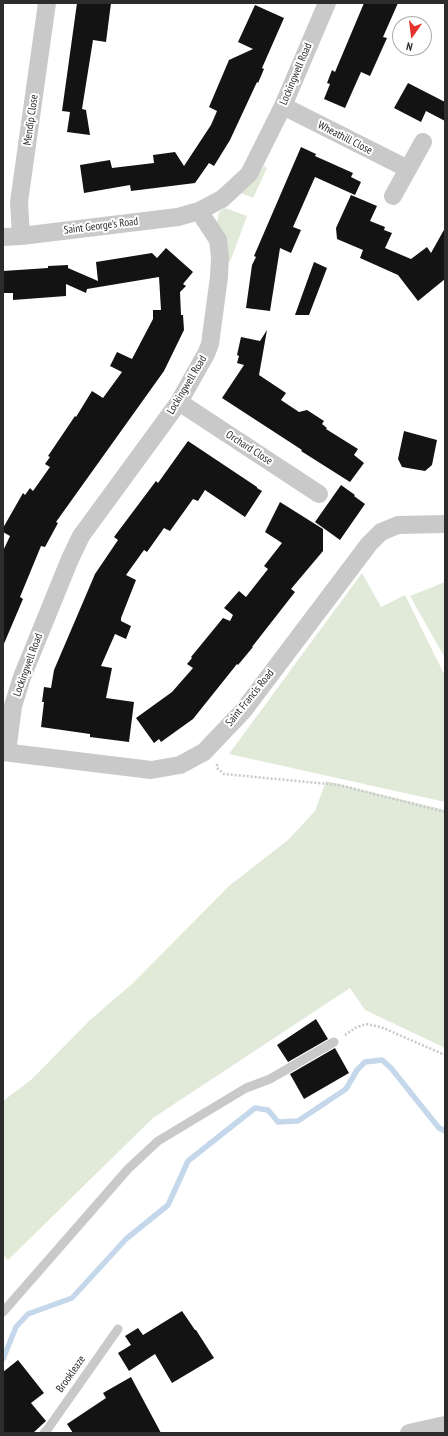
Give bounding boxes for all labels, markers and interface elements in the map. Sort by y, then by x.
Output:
north arrow [392,16,432,56]
text: N [405,39,414,54]
street label: Lockingwell Road [277,41,315,107]
street label: Mendip Close [21,94,41,146]
street label: Wheathill Close [315,119,375,157]
street label: Saint George's Road [63,215,139,237]
street label: Lockingwell Road [164,353,210,417]
street label: Orchard Close [223,428,275,468]
street label: Lockingwell Road [10,632,46,698]
street label: Saint Francis Road [223,667,277,729]
street label: Brookleaze [54,1353,88,1395]

